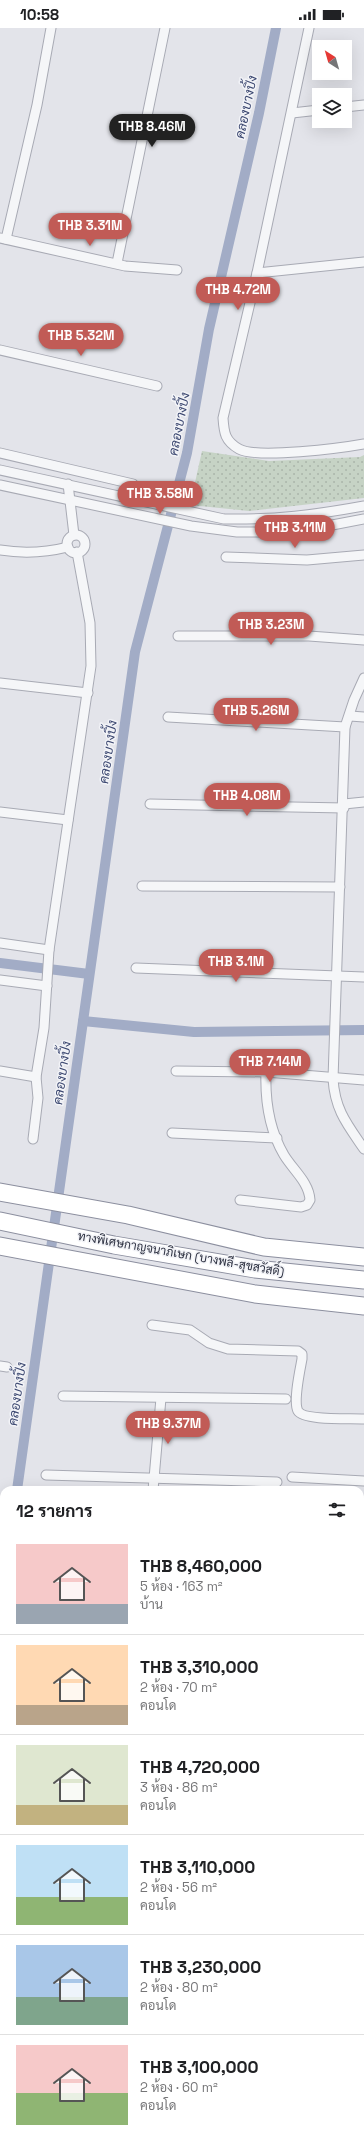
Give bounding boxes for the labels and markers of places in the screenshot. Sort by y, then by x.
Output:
pin: THB 8.46M [106,114,198,148]
pin: THB 3.31M [44,213,136,247]
pin: THB 4.72M [192,277,284,311]
pin: THB 5.32M [35,323,127,357]
pin: THB 3.58M [114,481,206,515]
pin: THB 3.11M [249,515,341,549]
pin: THB 3.23M [225,612,317,646]
pin: THB 5.26M [210,698,302,732]
pin: THB 4.08M [201,783,293,817]
pin: THB 3.1M [195,949,277,983]
pin: THB 7.14M [224,1049,316,1083]
pin: THB 9.37M [122,1411,214,1445]

